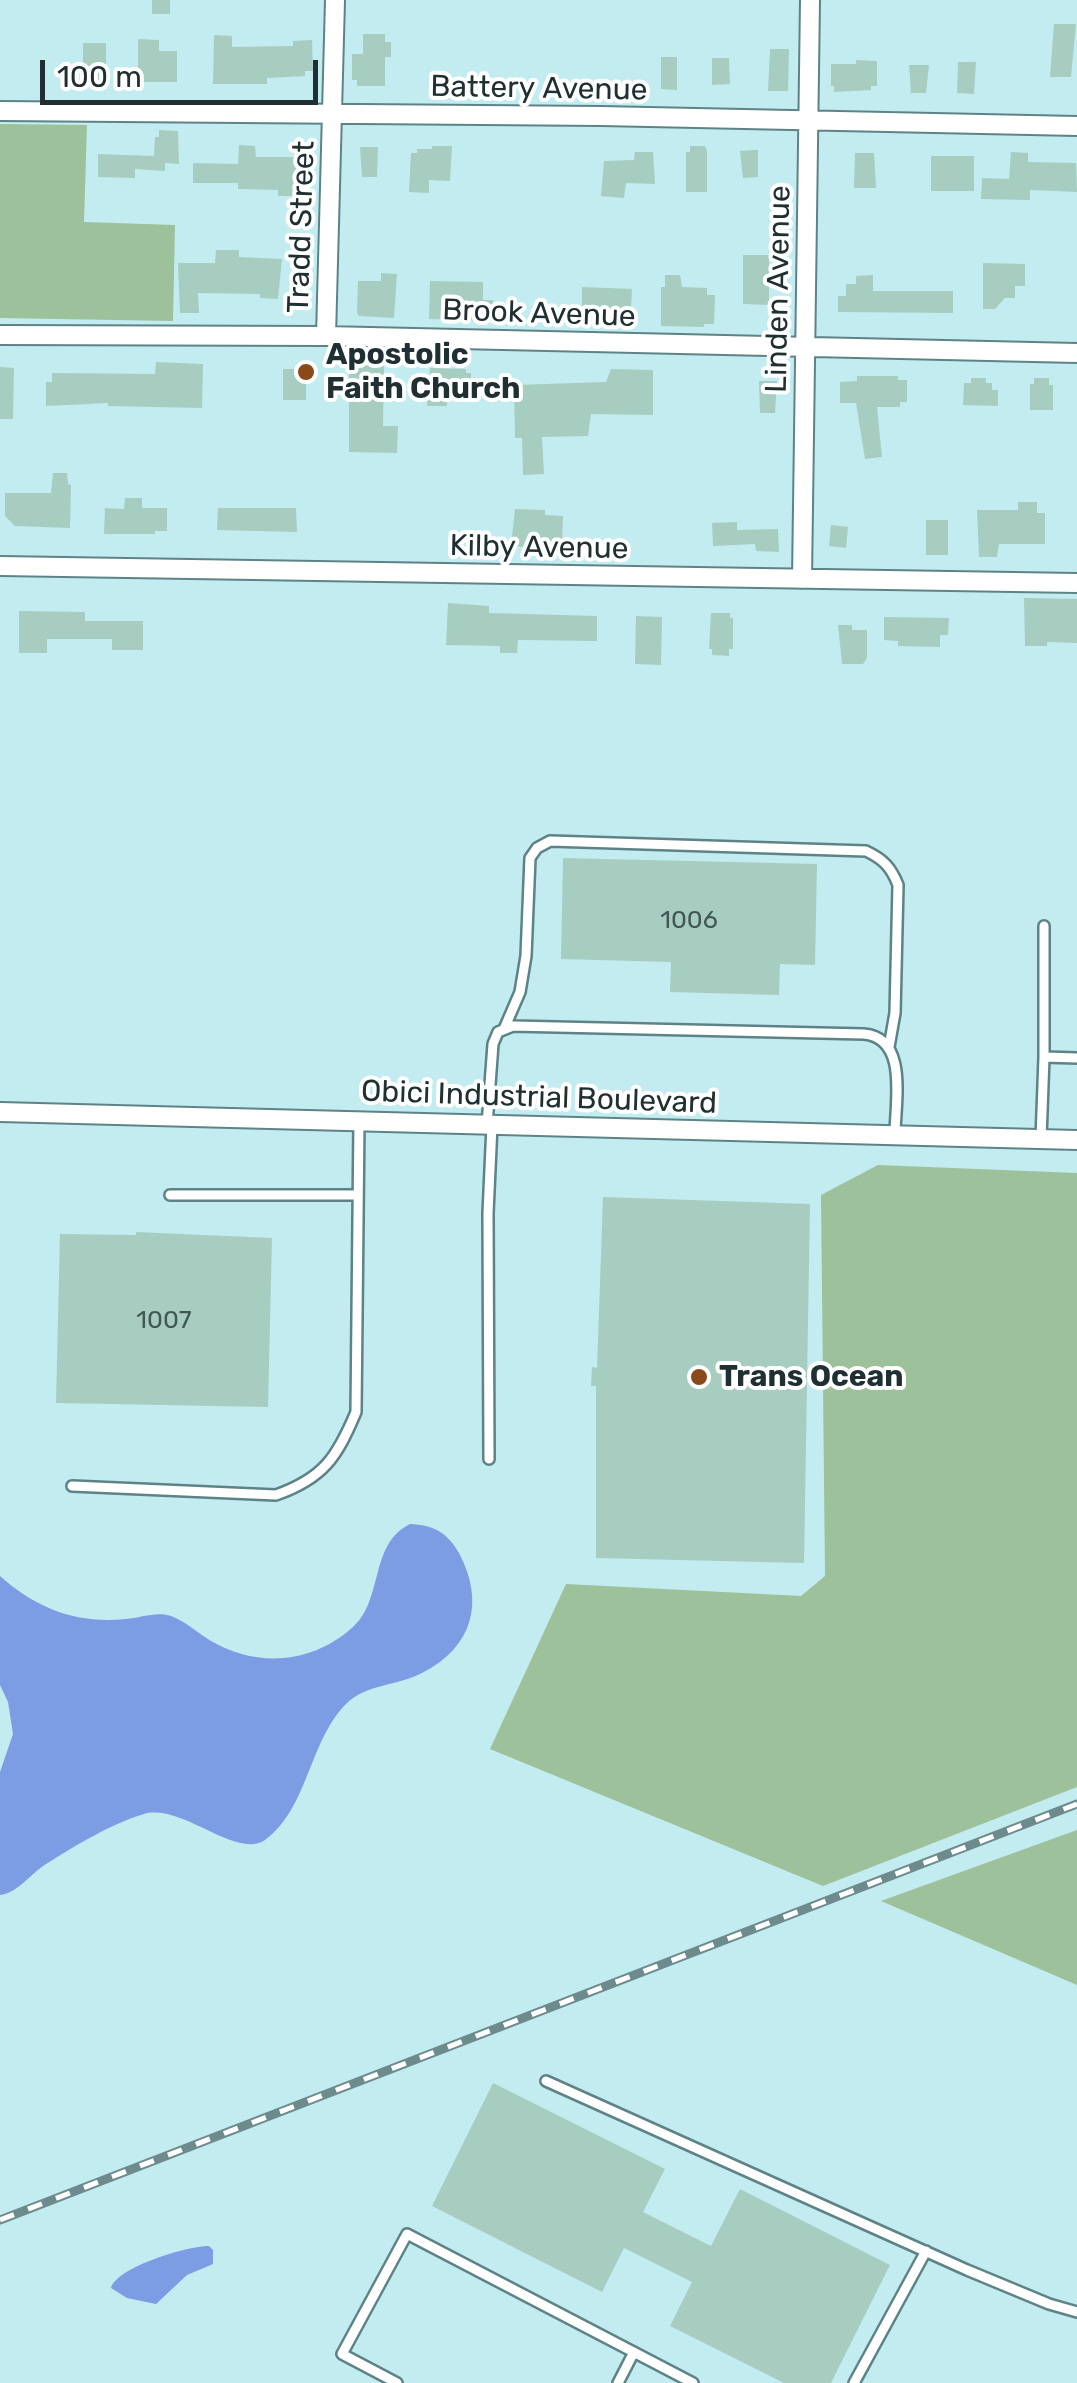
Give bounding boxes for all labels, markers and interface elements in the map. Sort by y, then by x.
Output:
scale bar [45,40,322,102]
text: 100 m [57,59,142,95]
street label: Battery Avenue [430,69,648,109]
street label: Tradd Street [281,140,323,314]
street label: Linden Avenue [759,185,799,393]
street label: Brook Avenue [442,293,636,335]
place label: Apostolic Faith Church [326,337,521,408]
marker: Apostolic Faith Church [295,361,317,383]
street label: Kilby Avenue [449,528,629,568]
house number: 1006 [660,906,718,936]
street label: Obici Industrial Boulevard [360,1074,718,1122]
house number: 1007 [136,1306,192,1336]
place label: Trans Ocean [719,1359,904,1395]
marker: Trans Ocean [688,1366,710,1388]

